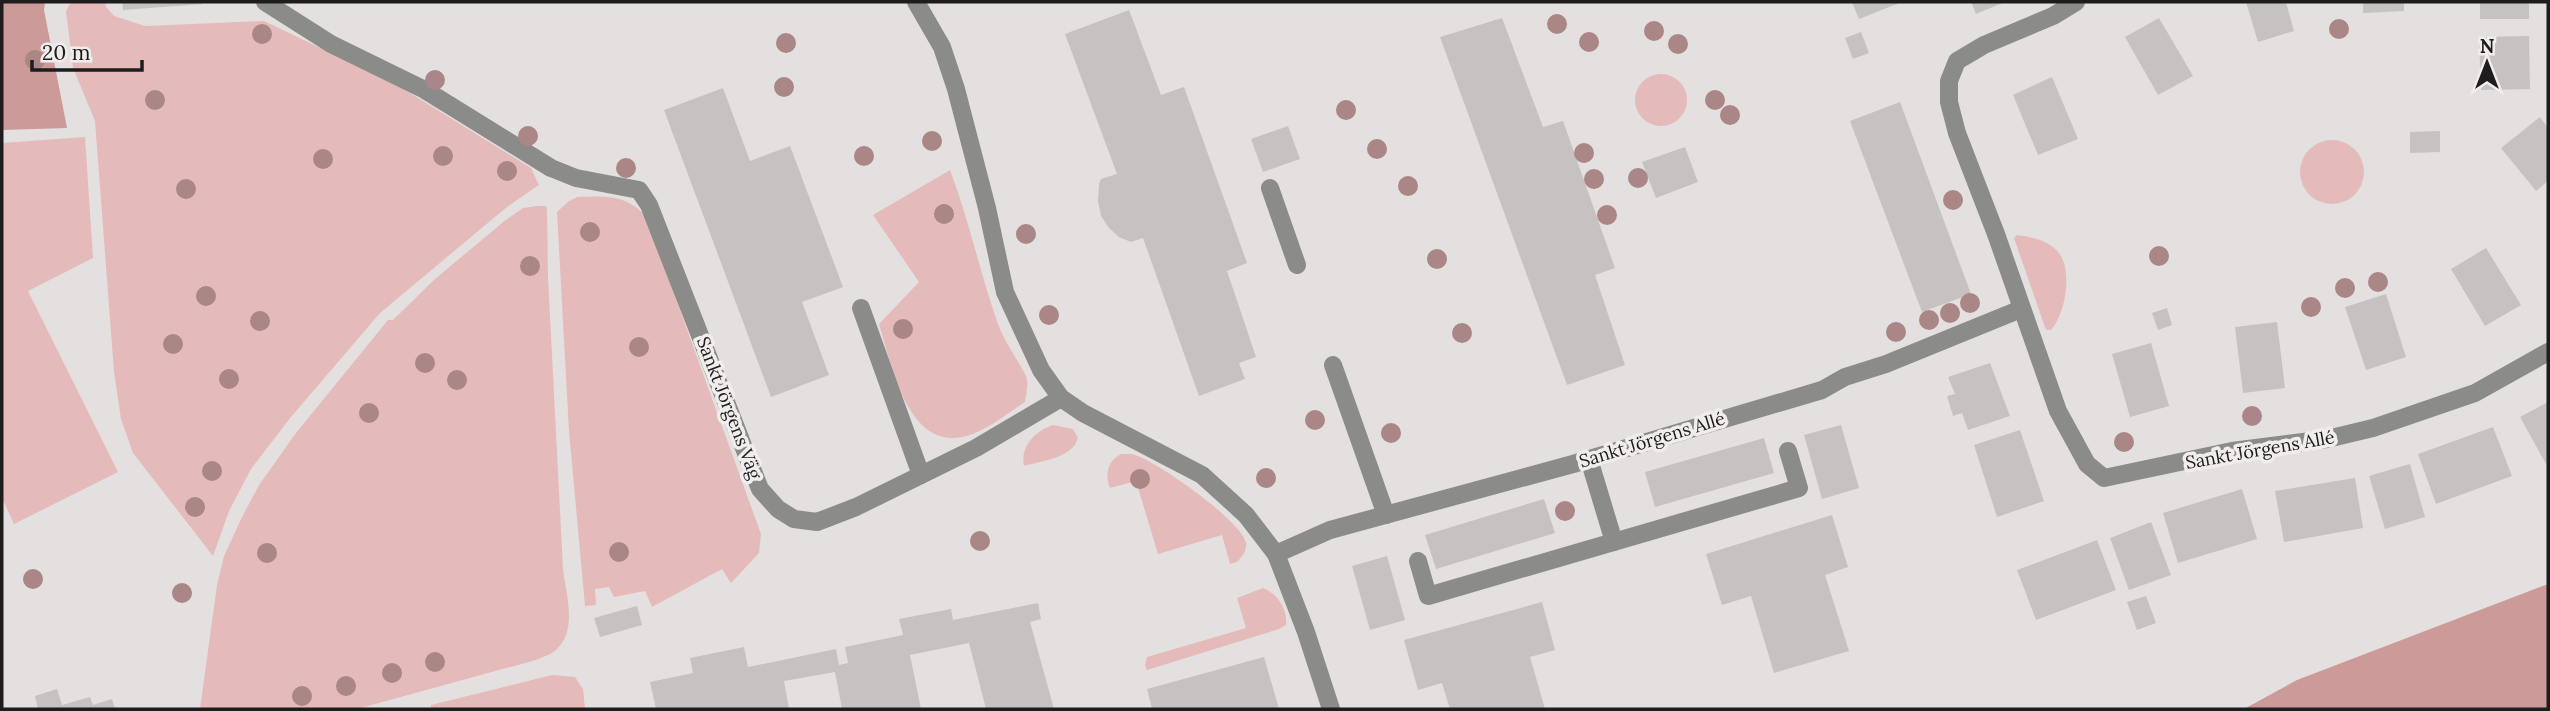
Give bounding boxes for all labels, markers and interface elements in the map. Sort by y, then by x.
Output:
scale bar [32,28,142,72]
north arrow [2452,28,2522,98]
text: N [2480,34,2495,58]
text: 20 m [42,39,91,66]
street label: Sankt Jörgens Väg [692,333,768,483]
street label: Sankt Jörgens Allé [1576,406,1728,473]
street label: Sankt Jörgens Allé [2184,425,2337,474]

